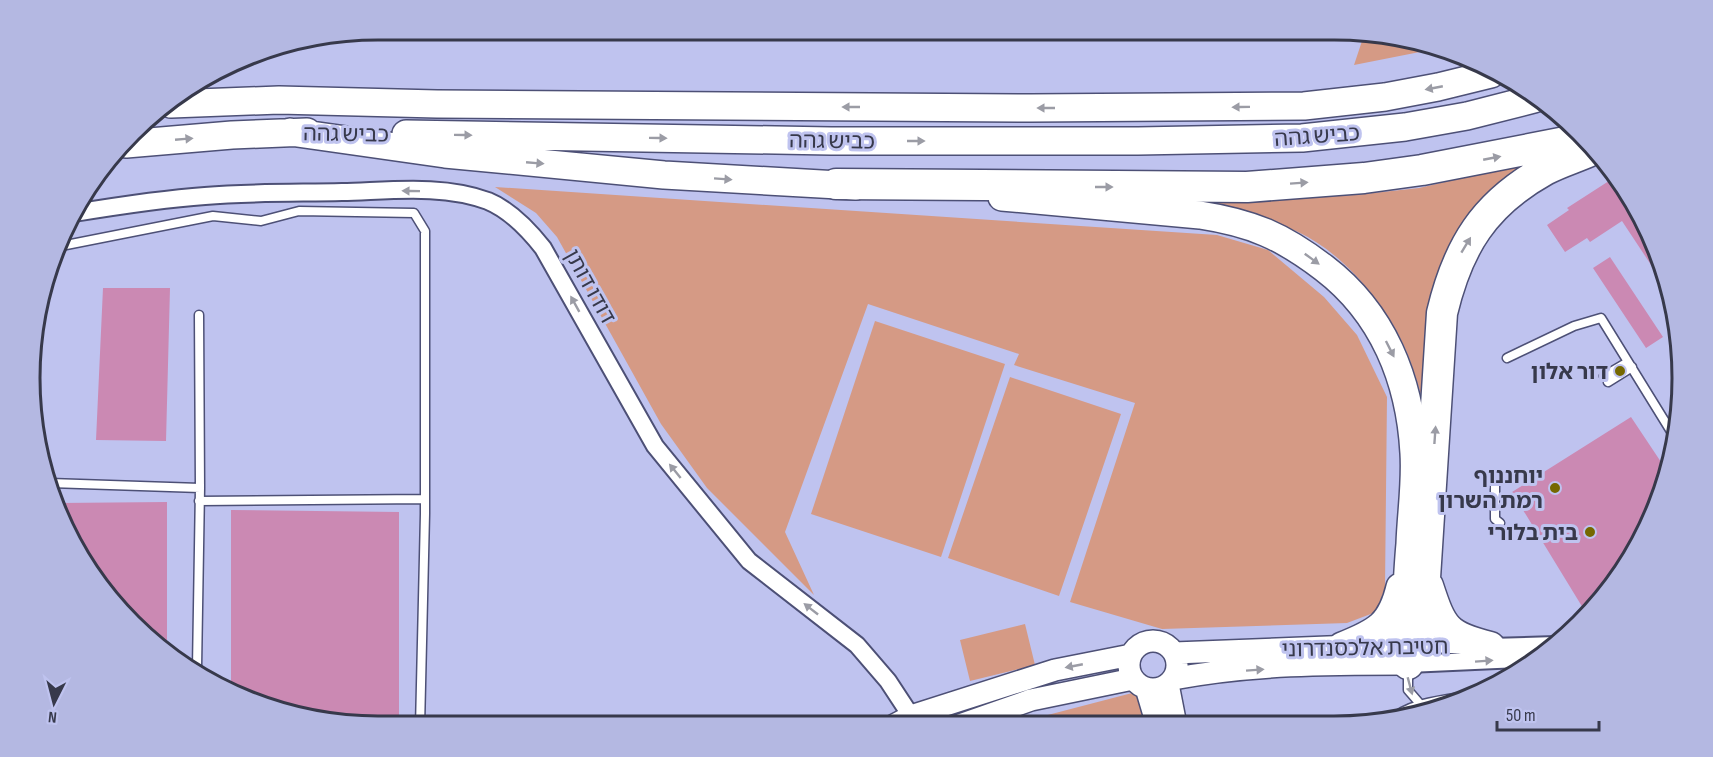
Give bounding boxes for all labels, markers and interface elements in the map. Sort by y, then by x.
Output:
one-way arrow [1425,84,1444,93]
one-way arrow [841,102,860,112]
one-way arrow [1036,103,1055,113]
one-way arrow [1231,103,1250,112]
street label: כביש גהה [303,120,389,149]
street label: כביש גהה [1273,120,1361,153]
street label: כביש גהה [789,127,875,156]
one-way arrow [453,130,472,140]
one-way arrow [648,133,667,143]
one-way arrow [175,134,194,144]
one-way arrow [906,136,925,146]
one-way arrow [1483,153,1502,162]
one-way arrow [526,158,545,168]
one-way arrow [713,174,732,183]
one-way arrow [1290,178,1309,188]
one-way arrow [1095,182,1114,192]
one-way arrow [402,186,421,195]
one-way arrow [1461,237,1472,253]
street label: דודו דותן [558,245,621,329]
one-way arrow [1303,253,1319,265]
one-way arrow [570,295,580,312]
one-way arrow [1385,341,1395,358]
place label: דור אלון [1531,359,1608,386]
marker: דור אלון [1613,364,1627,378]
one-way arrow [1430,426,1439,445]
one-way arrow [669,463,682,479]
place label: יוחננוף רמת השרון [1438,463,1543,515]
marker: יוחננוף רמת השרון [1548,481,1562,495]
place label: בית בלורי [1487,520,1578,547]
marker: בית בלורי [1583,525,1597,539]
one-way arrow [803,603,819,616]
street label: חטיבת אלכסנדרוני [1281,634,1449,663]
one-way arrow [1475,656,1494,665]
one-way arrow [1064,662,1083,671]
one-way arrow [1245,665,1264,674]
north arrow [24,673,84,733]
one-way arrow [1405,677,1415,695]
scale bar [1497,694,1599,732]
text: 50 m [1506,705,1536,726]
text: N [47,707,58,726]

